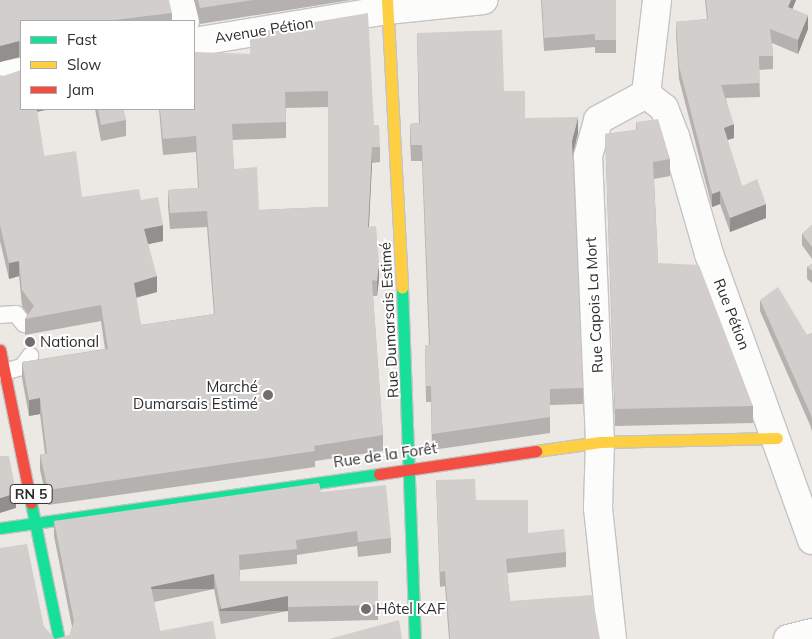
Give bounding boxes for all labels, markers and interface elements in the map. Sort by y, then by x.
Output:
street label: Avenue Pétion [213,13,315,47]
legend [20,20,195,110]
text: Fast [67,30,97,49]
text: Slow [67,55,101,74]
text: Jam [67,80,94,99]
street label: Rue Capois La Mort [581,237,607,373]
street label: Rue Dumarsais Estimé [376,242,402,398]
street label: Rue Pétion [710,276,754,352]
place label: National [40,333,99,351]
marker: National [24,336,36,348]
place label: Marché Dumarsais Estimé [133,377,258,412]
marker: Marché Dumarsais Estimé [262,389,274,401]
street label: Rue de la Forêt [332,439,438,471]
road number: RN 5 [8,482,54,506]
place label: Hôtel KAF [376,600,445,618]
marker: Hôtel KAF [360,603,372,615]

